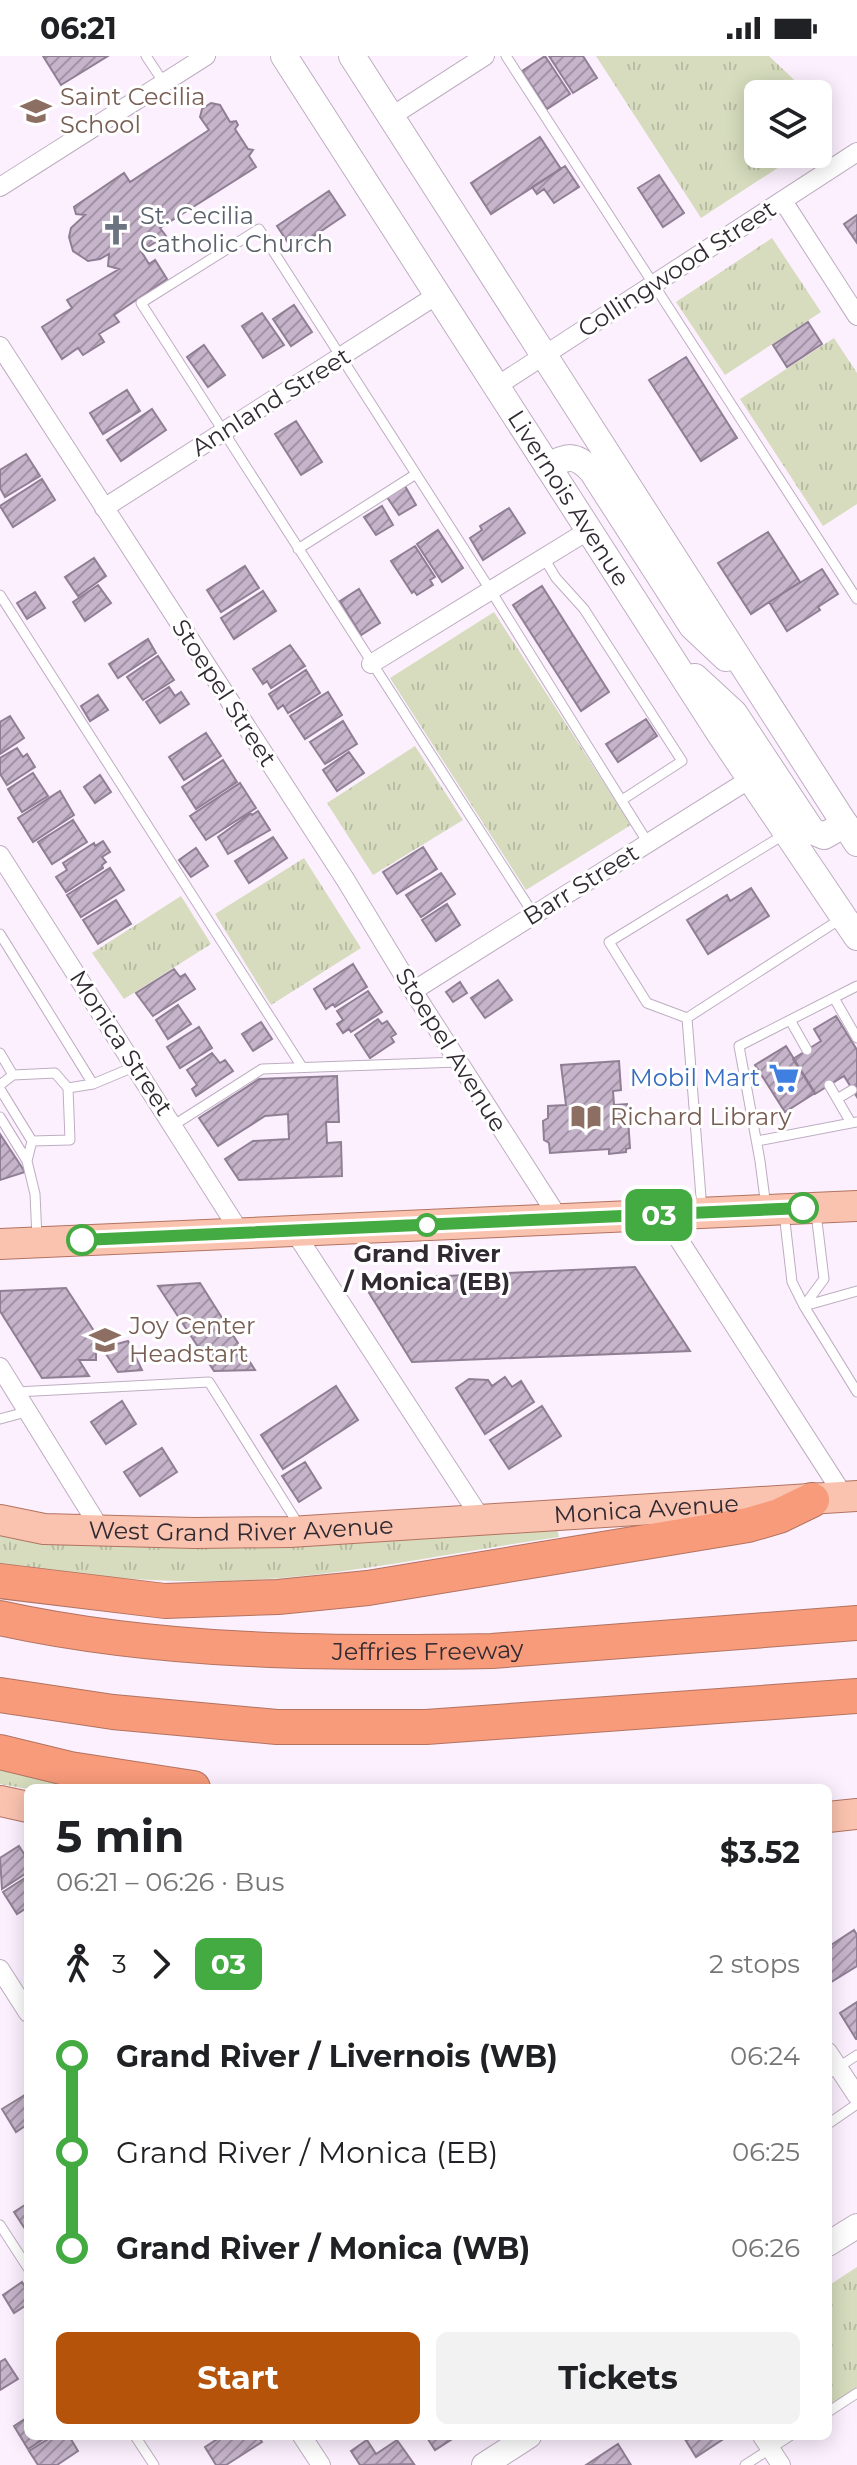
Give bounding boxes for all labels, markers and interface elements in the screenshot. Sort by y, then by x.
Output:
text: 06:21 [40,10,117,47]
map controls [744,80,832,168]
button: layers [744,80,832,168]
place label: Saint Cecilia School [60,82,205,139]
school or university icon: Saint Cecilia School [19,94,53,128]
street label: Collingwood Street [573,194,781,343]
place label: St. Cecilia Catholic Church [140,201,333,258]
church icon: St. Cecilia Catholic Church [99,213,133,247]
street label: Annland Street [186,341,356,462]
street label: Livernois Avenue [502,405,636,592]
street label: Stoepel Street [166,614,283,772]
street label: Barr Street [518,838,644,931]
street label: Stoepel Avenue [389,962,513,1137]
street label: Monica Street [64,965,179,1121]
supermarket icon: Mobil Mart [767,1061,801,1095]
place label: Mobil Mart [630,1063,760,1092]
library icon: Richard Library [569,1100,603,1134]
place label: Richard Library [610,1102,792,1131]
line badge: 03 [623,1189,695,1241]
unlabelled marker [788,1193,818,1223]
text: 03 [641,1198,677,1232]
marker: Grand River / Monica (EB) [416,1214,438,1236]
unlabelled marker [67,1225,97,1255]
place label: Grand River / Monica (EB) [343,1239,510,1296]
place label: Joy Center Headstart [128,1311,256,1368]
school or university icon: Joy Center Headstart [88,1323,122,1357]
street label: Monica Avenue [553,1489,740,1529]
street label: West Grand River Avenue [88,1510,394,1547]
street label: Jeffries Freeway [331,1634,525,1666]
text: 5 min [56,1809,184,1863]
text: $3.52 [720,1834,800,1871]
text: 06:21 – 06:26 · Bus [56,1866,284,1898]
icon: walk [56,1942,100,1986]
icon: forward [139,1942,183,1986]
text: 03 [211,1947,246,1981]
text: 3 [112,1948,127,1980]
text: 2 stops [709,1948,800,1980]
text: Grand River / Livernois (WB) [116,2038,558,2075]
text: 06:24 [730,2040,800,2072]
text: Grand River / Monica (EB) [116,2134,498,2171]
text: 06:25 [732,2136,800,2168]
text: Grand River / Monica (WB) [116,2230,530,2267]
text: 06:26 [731,2232,800,2264]
button: Start [56,2332,420,2424]
button: Tickets [436,2332,800,2424]

